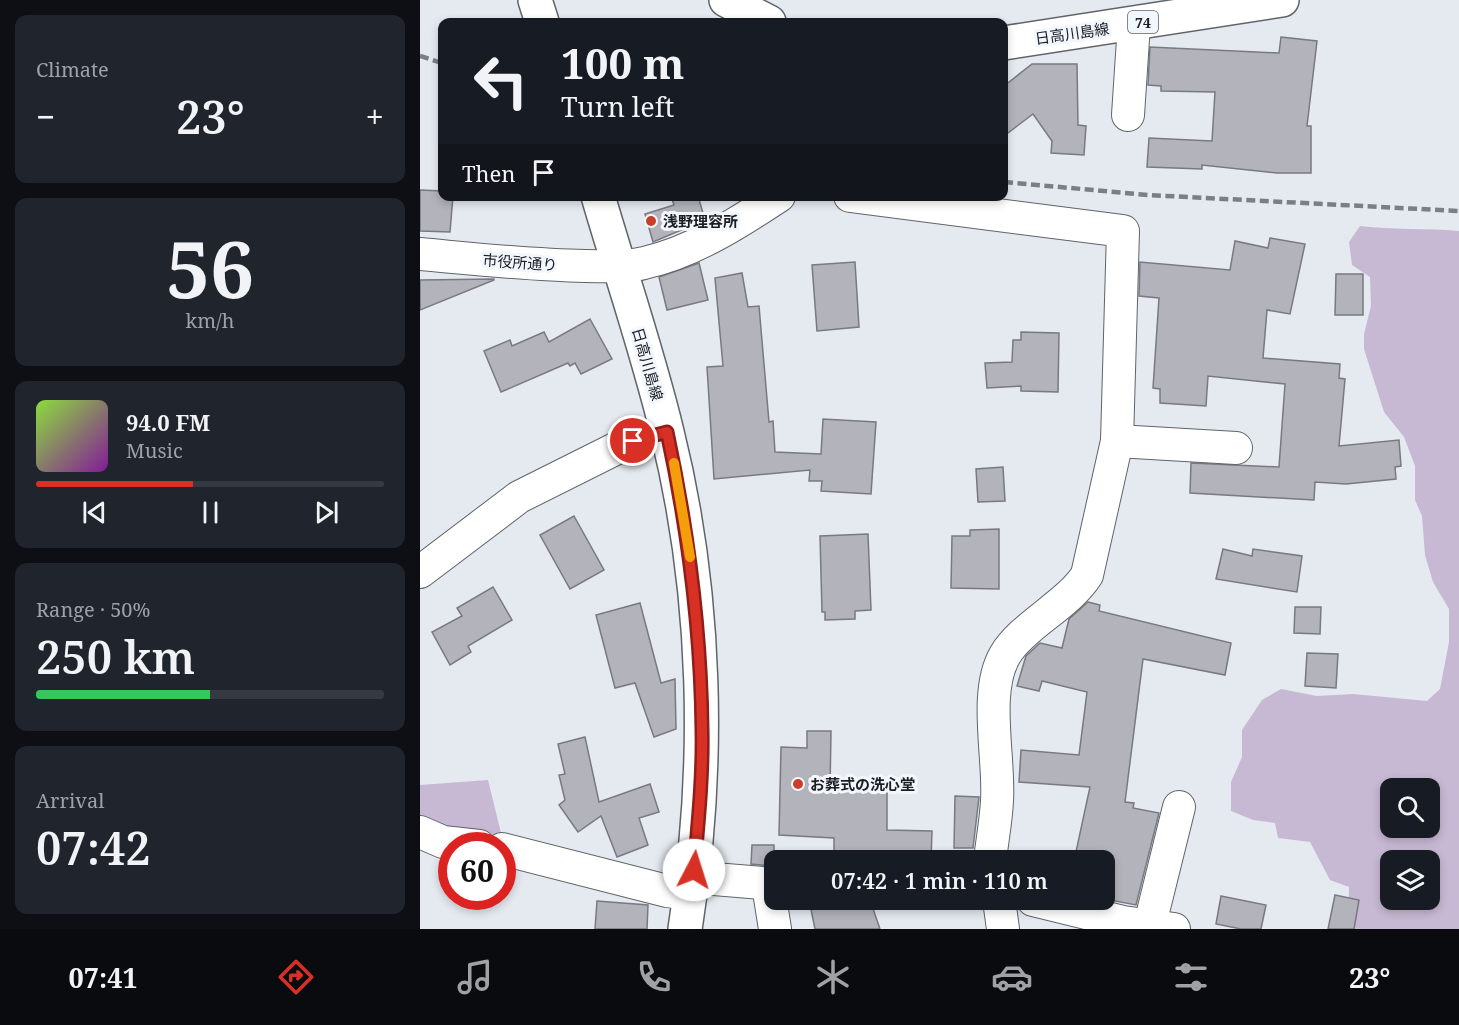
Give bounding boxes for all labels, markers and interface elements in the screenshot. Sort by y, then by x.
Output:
road number: 74 [1128,11,1158,33]
street label: 日高川島線 [1033,18,1111,48]
text: 100 m [561,34,685,91]
icon: left [462,42,540,120]
text: Climate [36,56,109,83]
text: 23° [176,86,245,147]
text: Turn left [561,88,674,125]
text: − [36,94,55,139]
text: + [366,94,384,139]
icon: arrive [527,156,560,189]
text: Then [462,158,515,188]
place label: 浅野理容所 [663,211,738,231]
marker: 浅野理容所 [644,214,658,228]
text: 56 [166,215,254,321]
street label: 市役所通り [482,249,558,275]
text: km/h [185,307,235,334]
street label: 日高川島線 [628,325,668,403]
text: 94.0 FM [126,407,210,437]
pin [607,415,658,466]
icon: arrive [616,424,649,457]
text: Music [126,437,183,464]
icon: previous [78,496,111,529]
icon: pause [194,496,227,529]
icon: next [310,496,343,529]
text: Range · 50% [36,596,150,623]
text: 250 km [36,626,195,687]
place label: お葬式の洗心堂 [810,774,915,794]
marker: お葬式の洗心堂 [791,777,805,791]
map controls [1380,778,1440,910]
button: search [1380,778,1440,838]
text: Arrival [36,787,104,814]
text: 07:42 [36,817,151,878]
speed limit sign: 60 [438,832,516,910]
position arrow [662,838,726,902]
button: layers [1380,850,1440,910]
text: 07:42 · 1 min · 110 m [831,865,1048,895]
icon: directions [275,956,317,998]
icon: music [454,956,496,998]
icon: phone [633,956,675,998]
icon: climate [812,956,854,998]
icon: car [991,956,1033,998]
icon: filters [1170,956,1212,998]
text: 07:41 [69,959,138,996]
text: 23° [1349,959,1390,996]

